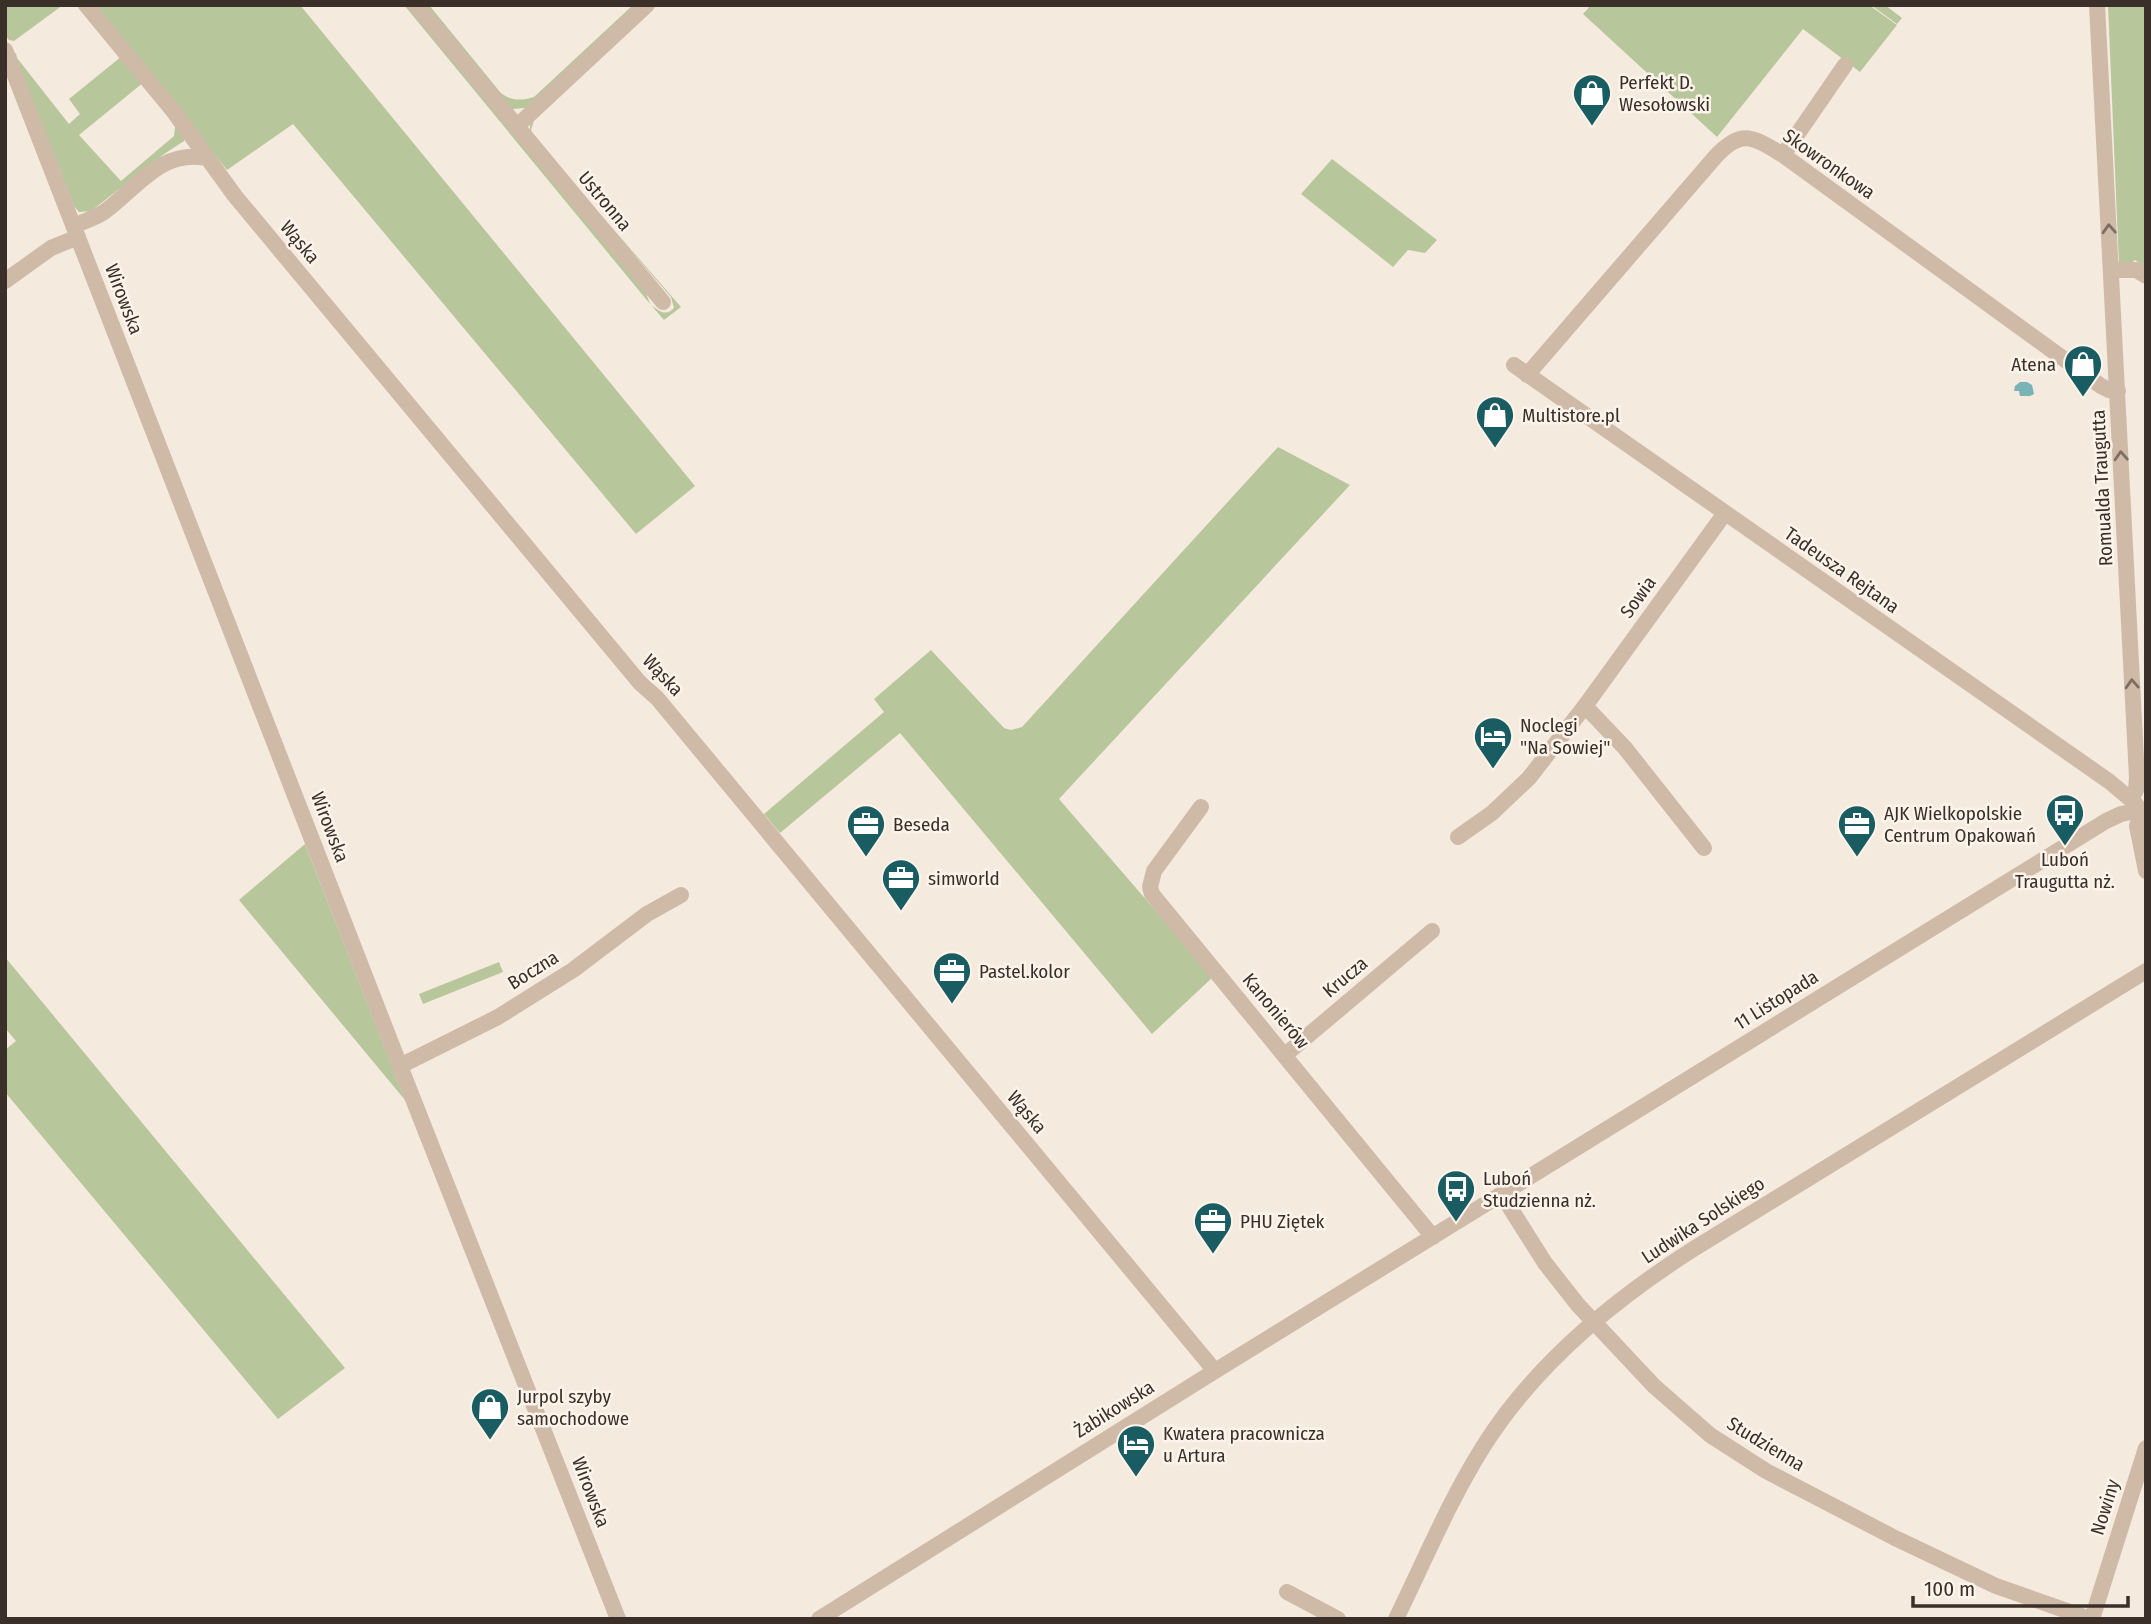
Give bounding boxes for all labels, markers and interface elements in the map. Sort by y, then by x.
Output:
place label: Perfekt D. Wesołowski [1619,71,1710,116]
shop icon: Perfekt D. Wesołowski [1571,72,1613,127]
street label: Skowronkowa [1779,124,1879,204]
street label: Ustronna [573,166,637,236]
street label: Wąska [275,216,325,268]
one-way arrow [2101,223,2116,234]
street label: Wirowska [100,261,148,337]
shop icon: Atena [2062,343,2104,398]
place label: Atena [2011,353,2056,376]
shop icon: Multistore.pl [1474,394,1516,449]
place label: Multistore.pl [1522,404,1620,427]
street label: Romualda Traugutta [2086,409,2118,567]
one-way arrow [2114,451,2129,462]
street label: Tadeusza Rejtana [1780,522,1904,618]
street label: Sowia [1615,572,1661,622]
street label: Wąska [638,649,688,701]
one-way arrow [2125,678,2140,689]
place label: Noclegi "Na Sowiej" [1520,714,1611,759]
hotel icon: Noclegi "Na Sowiej" [1472,715,1514,770]
street label: Wirowska [306,789,354,865]
bus stop icon: Luboń Traugutta nż. [2044,792,2086,847]
place label: AJK Wielkopolskie Centrum Opakowań [1884,802,2036,847]
office icon: Beseda [845,803,887,858]
office icon: AJK Wielkopolskie Centrum Opakowań [1836,803,1878,858]
place label: Beseda [893,813,950,836]
place label: Luboń Traugutta nż. [2015,848,2115,893]
office icon: simworld [880,857,922,912]
place label: simworld [928,867,1000,890]
street label: Boczna [503,946,563,994]
office icon: Pastel.kolor [931,950,973,1005]
street label: Krucza [1318,952,1372,1002]
place label: Pastel.kolor [979,960,1070,983]
street label: 11 Listopada [1730,965,1822,1035]
street label: Kanonierów [1238,968,1315,1054]
street label: Wąska [1002,1086,1052,1138]
place label: Luboń Studzienna nż. [1483,1167,1596,1212]
bus stop icon: Luboń Studzienna nż. [1435,1168,1477,1223]
street label: Ludwika Solskiego [1637,1172,1769,1268]
office icon: PHU Ziętek [1192,1200,1234,1255]
place label: PHU Ziętek [1240,1210,1325,1233]
street label: Żabikowska [1070,1375,1158,1443]
place label: Jurpol szyby samochodowe [517,1385,629,1430]
shop icon: Jurpol szyby samochodowe [469,1386,511,1441]
street label: Studzienna [1723,1412,1809,1476]
place label: Kwatera pracownicza u Artura [1163,1422,1325,1467]
hotel icon: Kwatera pracownicza u Artura [1115,1423,1157,1478]
street label: Wirowska [567,1454,615,1530]
street label: Nowiny [2086,1476,2124,1538]
scale bar [1913,1564,2128,1608]
text: 100 m [1924,1576,1975,1602]

